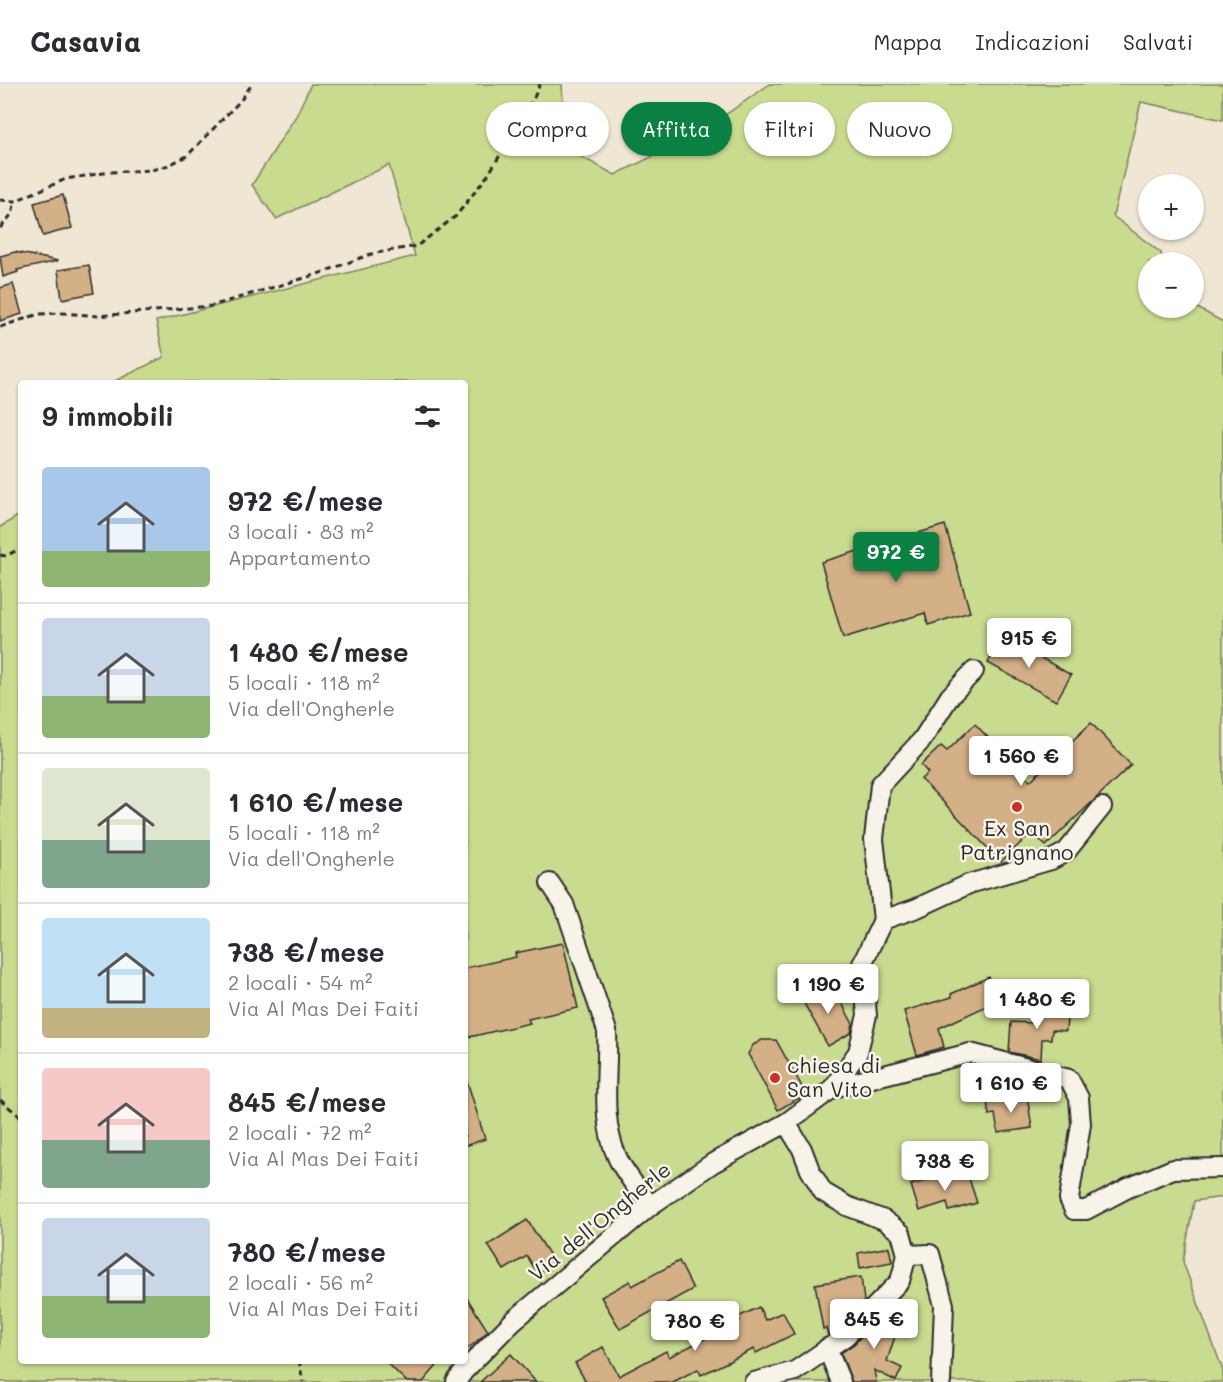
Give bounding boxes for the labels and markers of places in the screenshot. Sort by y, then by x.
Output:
pin: 972 € [854,532,938,583]
pin: 915 € [987,618,1071,669]
pin: 1 560 € [966,736,1076,787]
marker: Ex San Patrignano [1010,800,1024,814]
place label: Ex San Patrignano [960,814,1074,865]
pin: 1 190 € [773,964,883,1015]
pin: 1 480 € [982,979,1092,1030]
place label: chiesa di San Vito [787,1051,880,1102]
pin: 1 610 € [956,1063,1066,1114]
marker: chiesa di San Vito [768,1071,782,1085]
pin: 738 € [903,1141,987,1192]
pin: 845 € [832,1299,916,1350]
pin: 780 € [653,1301,737,1352]

